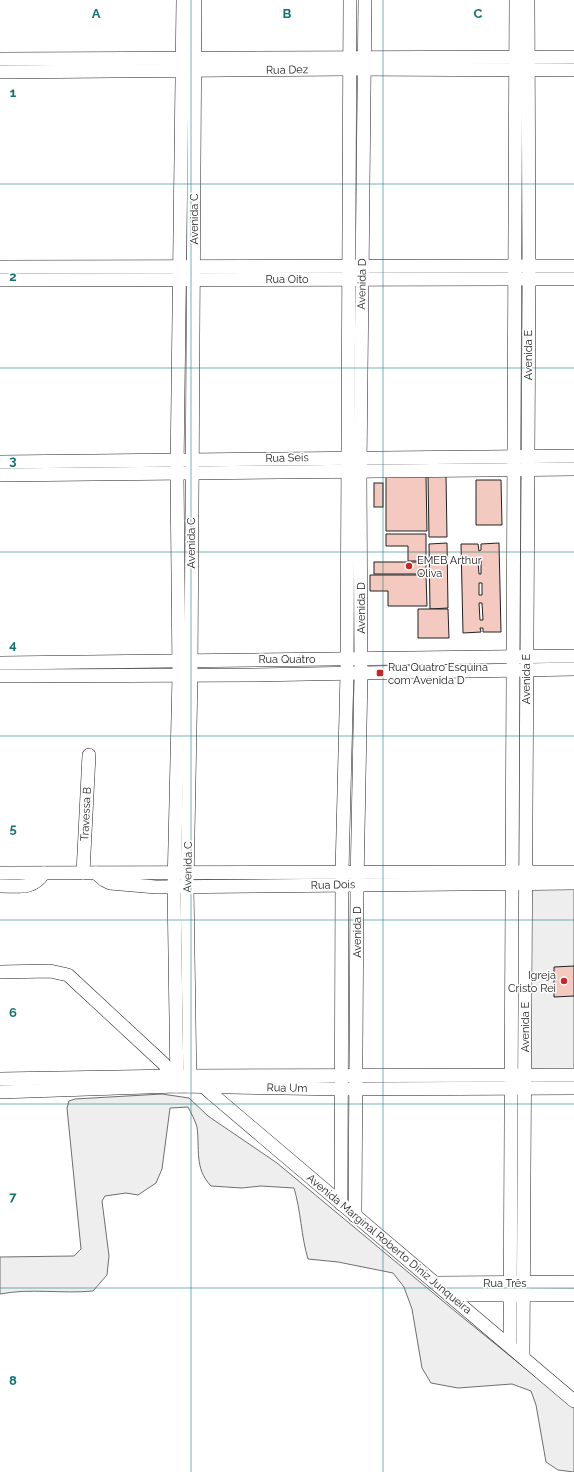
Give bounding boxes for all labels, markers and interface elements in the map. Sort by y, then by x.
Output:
text: A [92,6,101,21]
text: B [283,6,292,21]
text: C [474,6,483,21]
street label: Rua Dez [266,63,309,77]
text: 1 [10,85,17,100]
street label: Avenida C [188,193,201,245]
street label: Avenida D [355,258,369,310]
text: 2 [9,269,17,284]
street label: Rua Oito [265,273,309,286]
street label: Avenida E [522,330,535,380]
street label: Rua Seis [265,451,309,465]
text: 3 [9,453,17,468]
street label: Avenida C [185,517,198,569]
place label: EMEB Arthur Oliva [417,554,482,580]
marker: EMEB Arthur Oliva [404,561,414,571]
street label: Avenida D [355,582,368,634]
text: 4 [9,637,17,652]
street label: Rua Quatro [258,653,316,666]
street label: Avenida E [520,654,533,704]
place label: Rua Quatro Esquina com Avenida D [388,661,488,687]
marker: Rua Quatro Esquina com Avenida D [375,668,385,678]
street label: Travessa B [78,787,94,841]
text: 5 [9,821,17,836]
street label: Avenida C [181,841,195,893]
street label: Rua Dois [311,878,355,892]
street label: Avenida D [351,906,364,958]
place label: Igreja Cristo Rei [508,969,556,995]
marker: Igreja Cristo Rei [559,976,569,986]
street label: Avenida E [519,1002,532,1052]
text: 6 [9,1005,17,1020]
street label: Rua Um [266,1081,308,1095]
street label: Avenida Marginal Roberto Diniz Junqueira [304,1171,474,1317]
text: 7 [9,1189,17,1204]
street label: Rua Três [483,1277,527,1290]
text: 8 [9,1373,17,1388]

